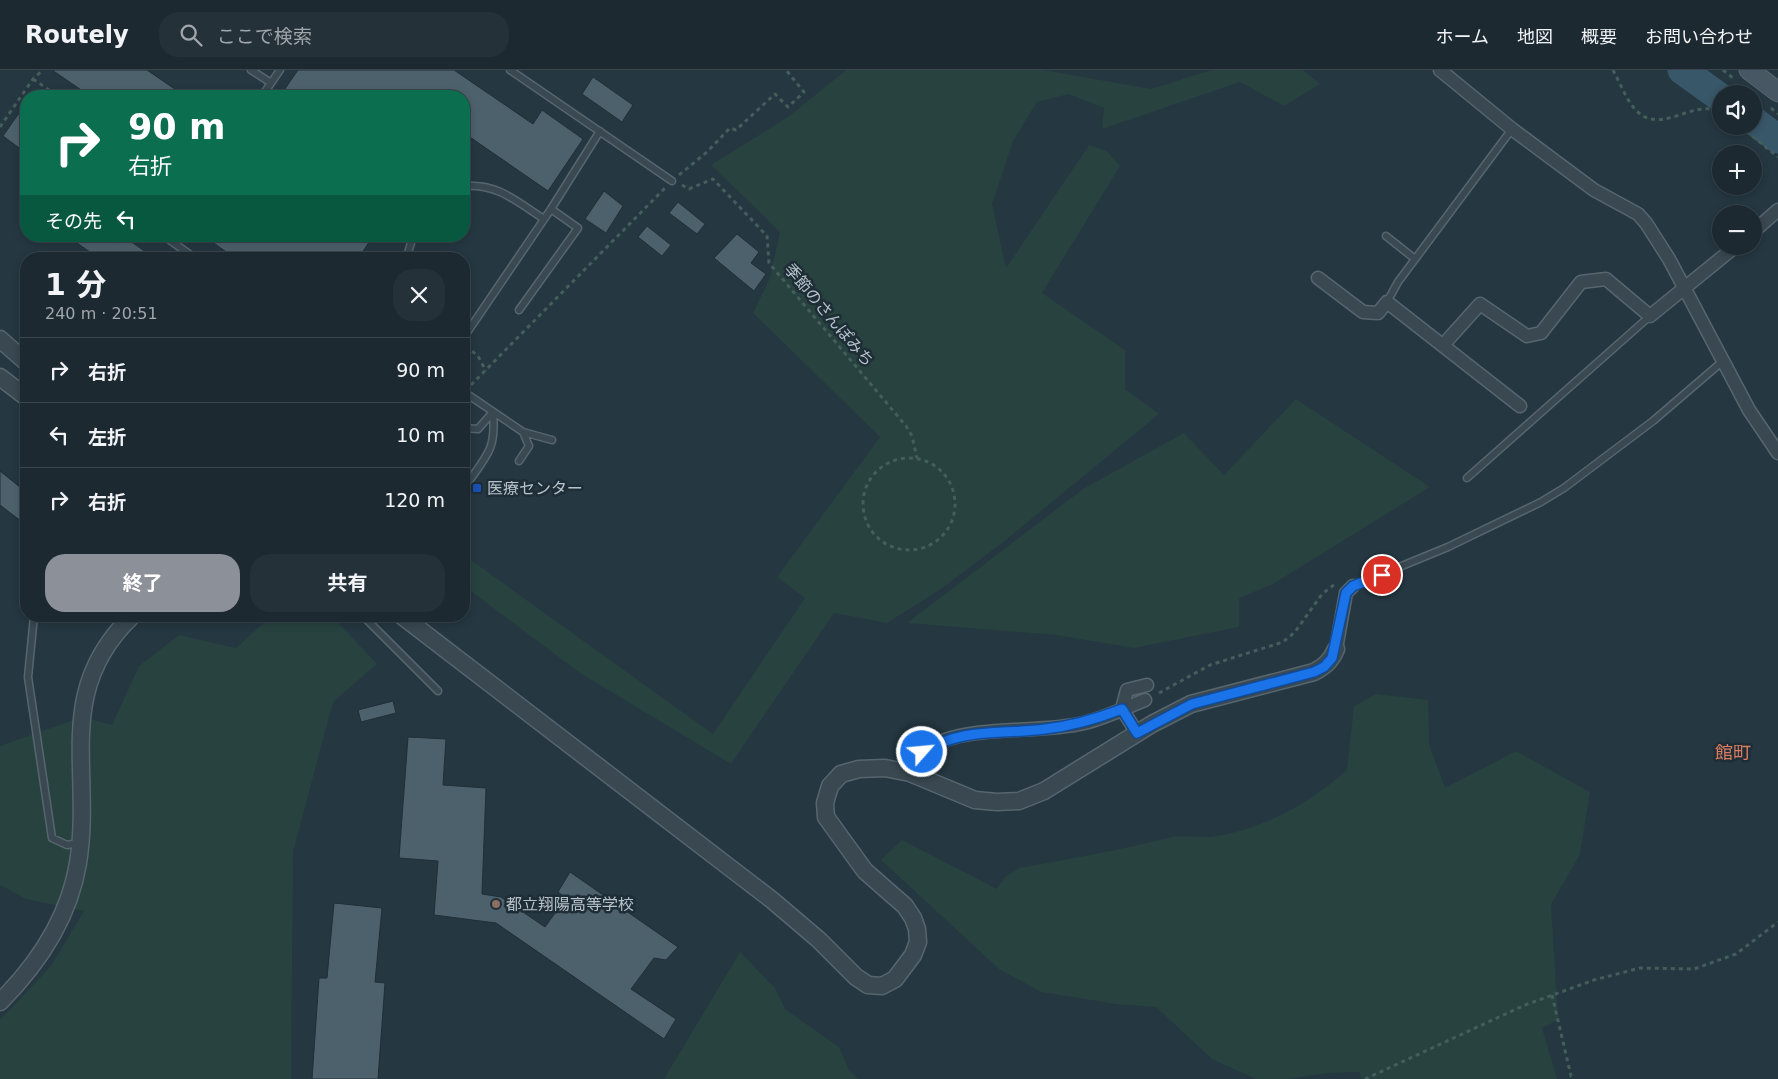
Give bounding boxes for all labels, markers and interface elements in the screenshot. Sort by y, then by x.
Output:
search box [159,12,509,57]
text: Routely [25,21,129,49]
icon: search [177,21,205,49]
text: ここで検索 [217,25,312,47]
text: ホーム [1436,26,1489,47]
text: 地図 [1517,26,1553,47]
text: 概要 [1581,26,1617,47]
text: お問い合わせ [1645,26,1753,47]
map controls [1712,85,1762,255]
button: sound [1712,85,1762,135]
text: 90 m [128,107,225,147]
icon: right [45,110,110,175]
button: + [1712,145,1762,195]
text: 右折 [128,154,172,179]
icon: left [112,205,140,233]
button: − [1712,205,1762,255]
text: その先 [45,210,102,232]
street label: 季節のさんぽみち [781,260,877,370]
text: 1 分 [45,267,106,302]
button: close [393,269,445,321]
text: 240 m · 20:51 [45,304,158,323]
icon: right [45,356,73,384]
text: 90 m [396,359,445,381]
text: 右折 [88,361,126,383]
icon: left [45,421,73,449]
text: 10 m [396,424,445,446]
text: 左折 [88,426,126,448]
place label: 医療センター [487,479,583,498]
marker: 医療センター [471,482,483,494]
icon: right [45,486,73,514]
text: 120 m [384,489,445,511]
text: 右折 [88,491,126,513]
button: 終了 [45,554,240,612]
button: 共有 [250,554,445,612]
pin [1361,554,1403,596]
icon: arrive [1368,561,1396,589]
position arrow [895,725,947,777]
district label: 館町 [1715,742,1751,763]
place label: 都立翔陽高等学校 [506,895,634,914]
marker: 都立翔陽高等学校 [490,898,502,910]

